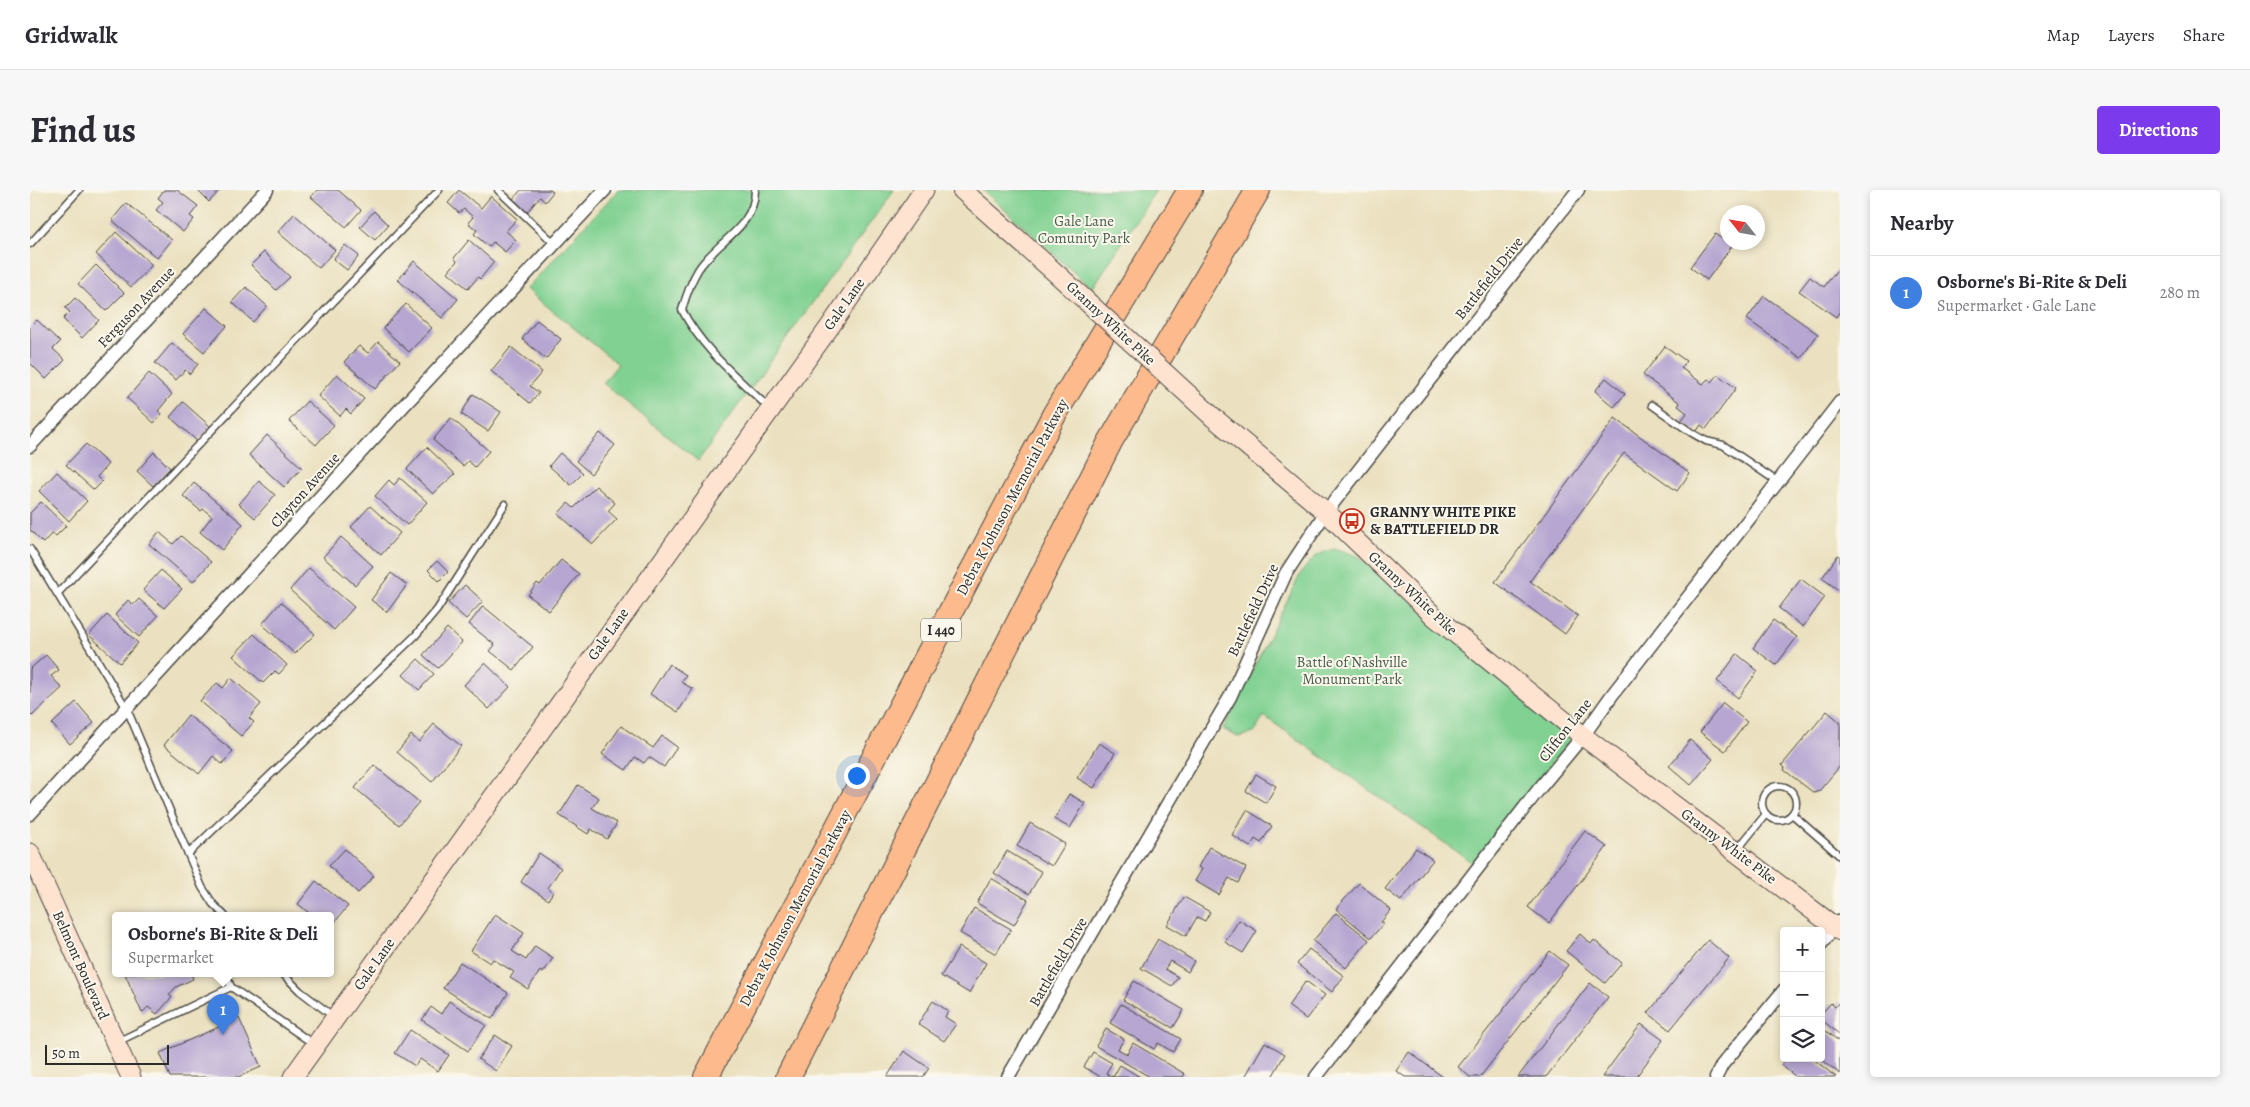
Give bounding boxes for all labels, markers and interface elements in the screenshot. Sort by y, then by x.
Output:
text: Gridwalk [25,19,118,51]
text: Map [2047,23,2080,47]
text: Layers [2108,23,2155,47]
text: Share [2183,23,2225,47]
text: Find us [30,106,136,154]
button: Directions [2097,106,2220,154]
north arrow [1720,205,1765,250]
text: Nearby [1890,209,1953,237]
park label: Gale Lane Comunity Park [1038,211,1131,248]
street label: Battlefield Drive [1450,232,1528,324]
street label: Ferguson Avenue [93,262,179,352]
text: Osborne's Bi-Rite & Deli [1937,269,2127,295]
street label: Gale Lane [819,274,869,334]
street label: Granny White Pike [1062,276,1160,370]
text: 1 [1903,282,1909,304]
text: 280 m [2160,282,2200,304]
text: Supermarket · Gale Lane [1937,295,2096,317]
street label: Debra K Johnson Memorial Parkway [952,395,1073,599]
street label: Clayton Avenue [266,448,344,532]
place label: GRANNY WHITE PIKE & BATTLEFIELD DR [1370,502,1516,539]
bus stop icon: GRANNY WHITE PIKE & BATTLEFIELD DR [1339,508,1365,534]
street label: Granny White Pike [1364,546,1462,640]
street label: Battlefield Drive [1223,560,1283,660]
street label: Gale Lane [583,604,633,664]
road number: I 440 [921,618,961,642]
park label: Battle of Nashville Monument Park [1297,652,1408,689]
street label: Clifton Lane [1534,694,1596,766]
your location [844,763,870,789]
street label: Granny White Pike [1677,803,1781,889]
street label: Debra K Johnson Memorial Parkway [735,806,856,1010]
street label: Belmont Boulevard [48,907,114,1023]
popup [112,912,334,977]
street label: Battlefield Drive [1024,913,1092,1010]
text: Osborne's Bi-Rite & Deli [128,921,318,947]
map controls [1780,927,1825,1062]
button: + [1780,927,1825,972]
street label: Gale Lane [349,934,399,994]
text: Supermarket [128,947,214,969]
button: − [1780,972,1825,1017]
pin: 1 [207,994,239,1035]
button: layers [1780,1017,1825,1062]
scale bar [45,1042,169,1065]
text: 50 m [52,1044,80,1063]

